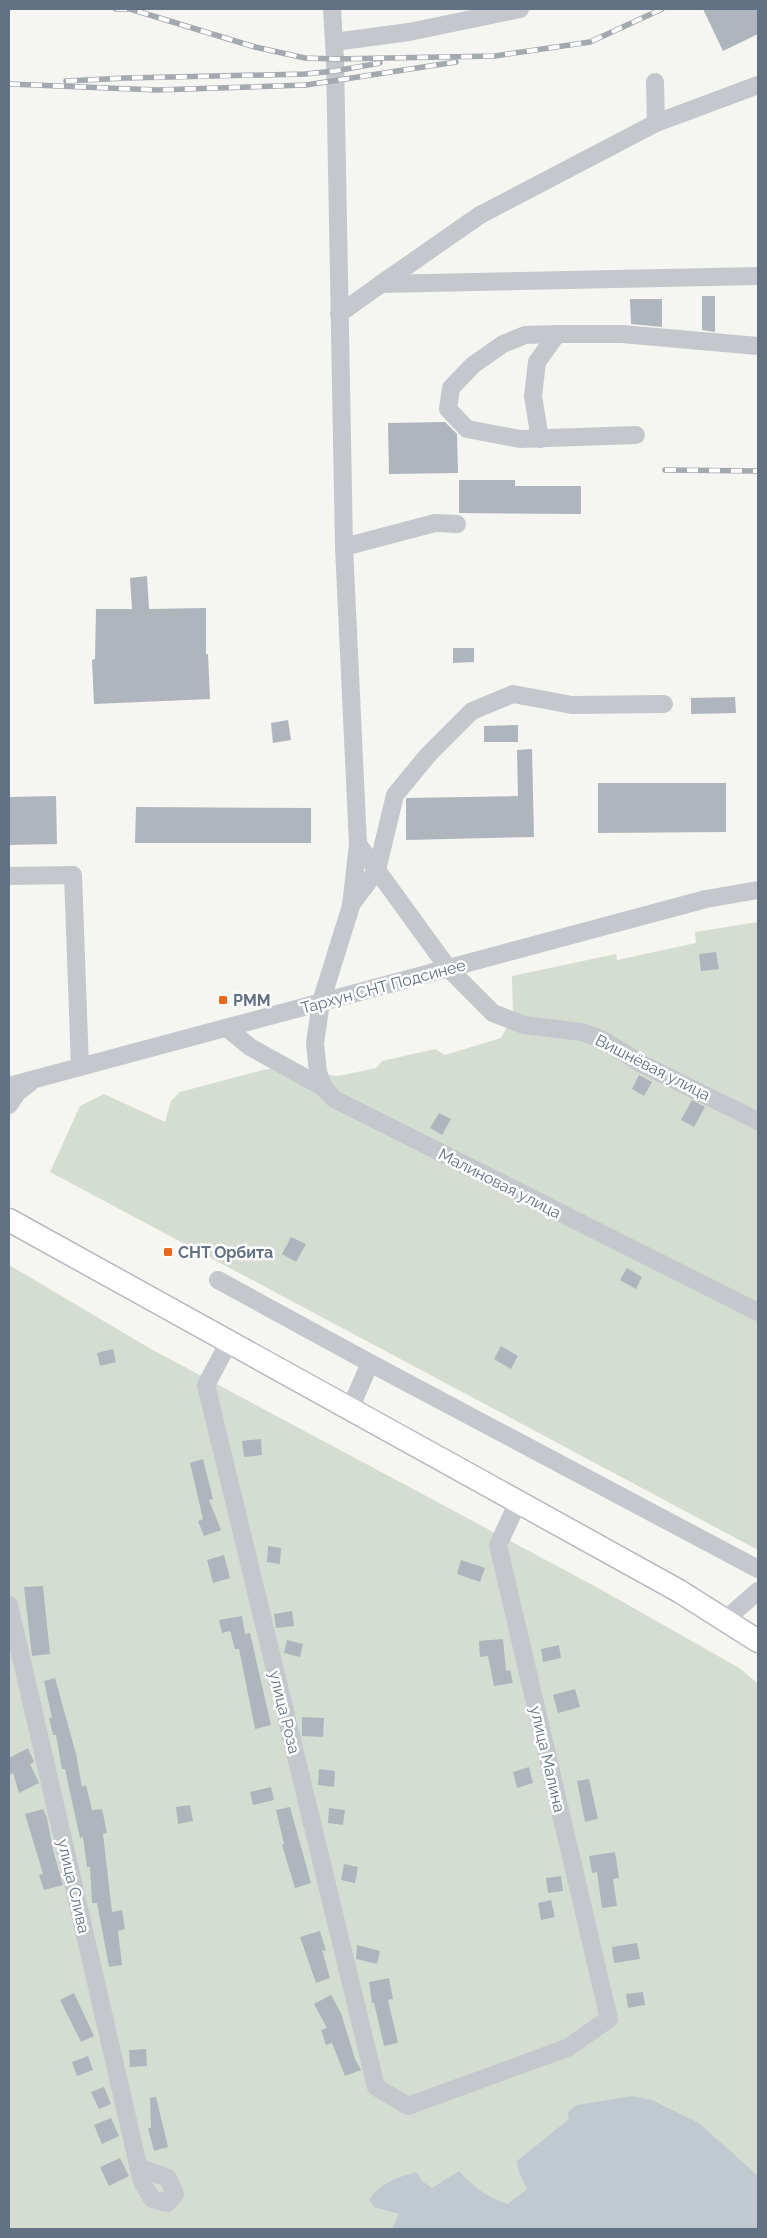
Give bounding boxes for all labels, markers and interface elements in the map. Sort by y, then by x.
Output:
street label: Тархун СНТ Подсинее [299,955,468,1018]
place label: РММ [233,991,271,1010]
marker: РММ [217,994,229,1006]
street label: Вишнёвая улица [592,1030,713,1105]
street label: Малиновая улица [435,1144,564,1222]
place label: СНТ Орбита [178,1243,273,1262]
marker: СНТ Орбита [162,1246,174,1258]
street label: улица Роза [265,1669,304,1756]
street label: улица Малина [526,1704,569,1814]
street label: улица Слива [53,1837,94,1935]

